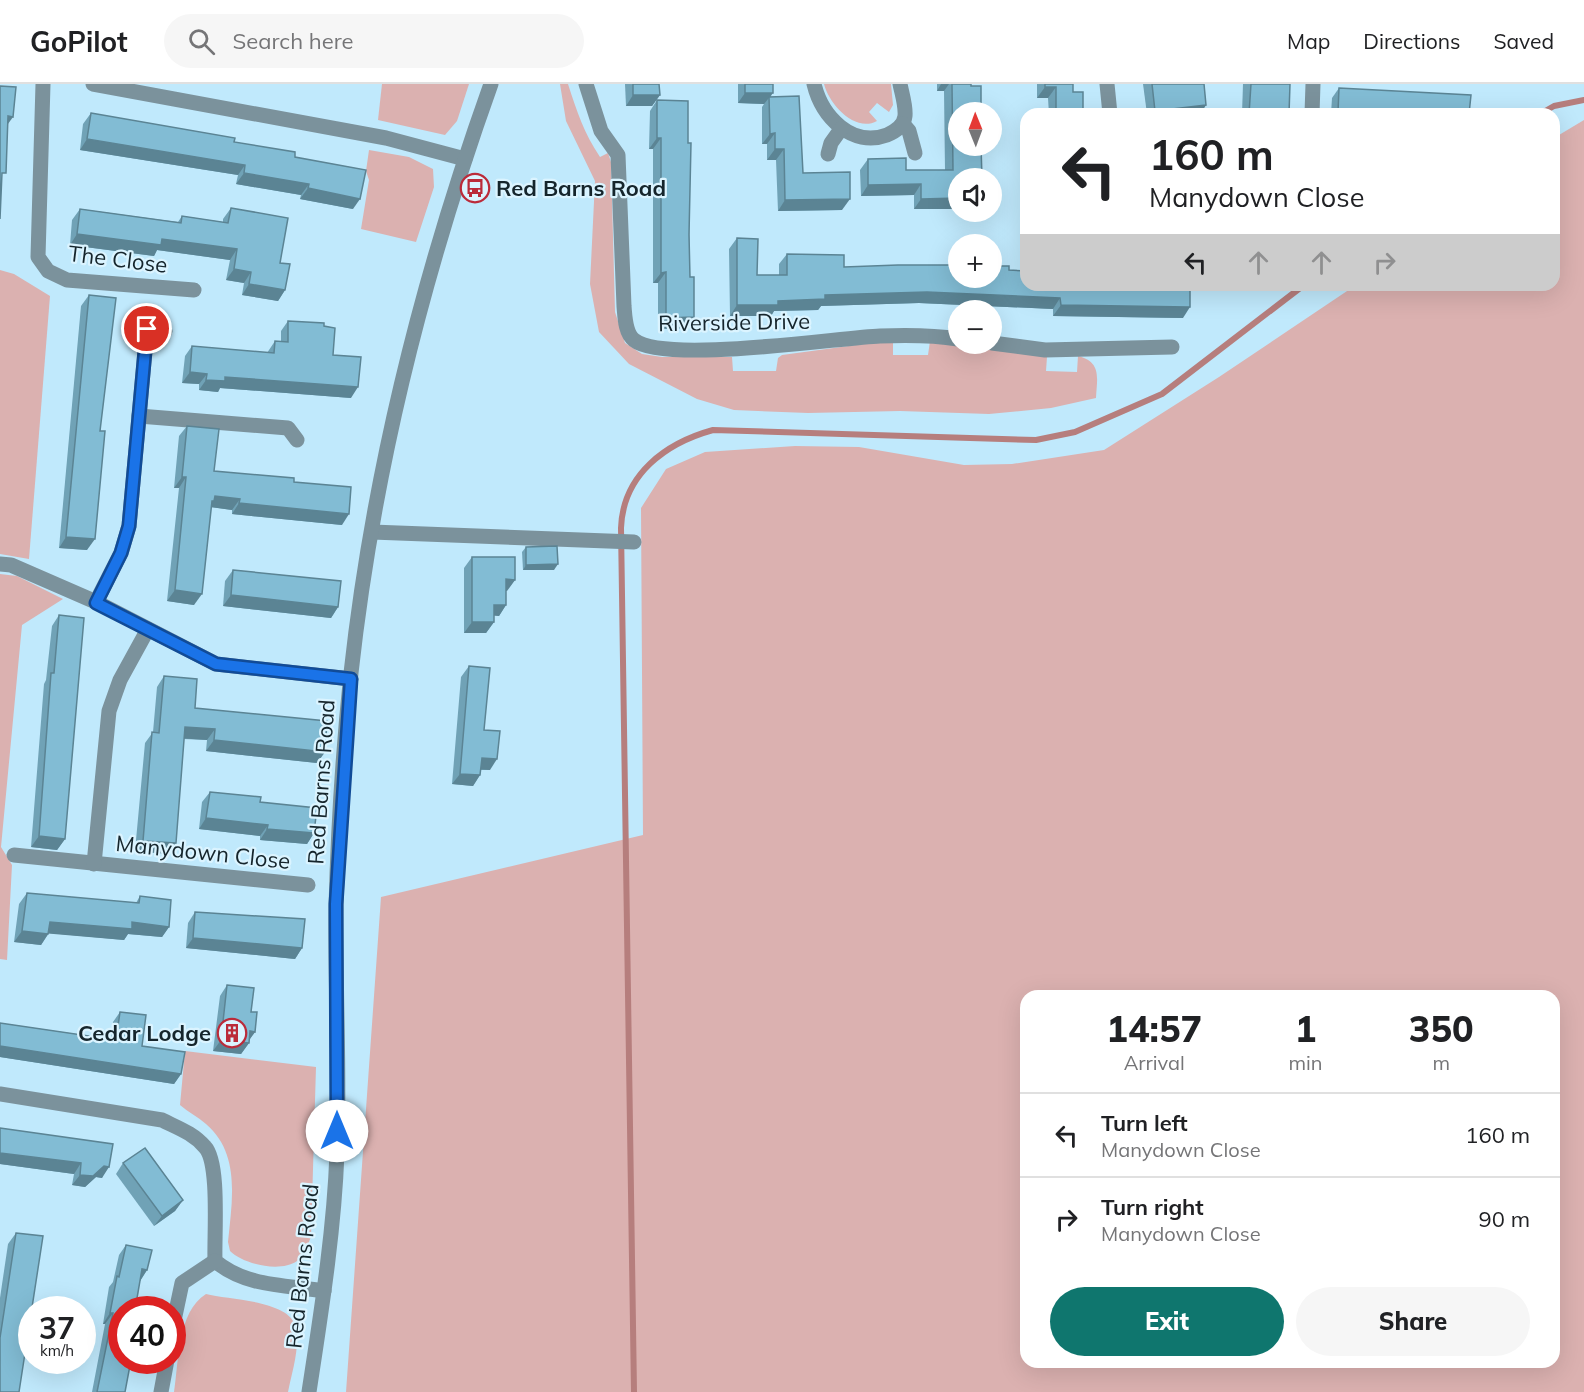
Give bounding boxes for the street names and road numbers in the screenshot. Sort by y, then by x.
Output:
street label: The Close [67,239,169,279]
street label: Riverside Drive [658,307,810,337]
street label: Red Barns Road [301,698,341,866]
street label: Manydown Close [114,829,292,875]
street label: Red Barns Road [279,1182,325,1350]

